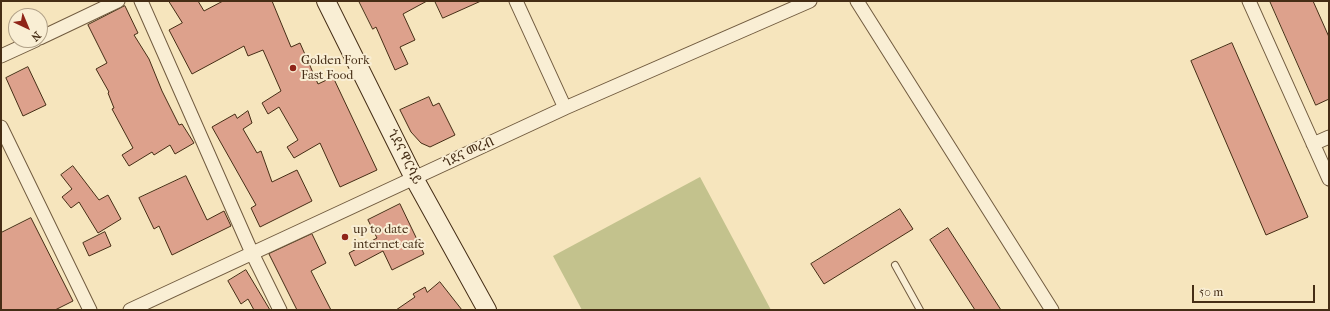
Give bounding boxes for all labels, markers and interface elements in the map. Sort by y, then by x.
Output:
north arrow [8,8,48,48]
text: N [28,29,44,44]
place label: Golden Fork Fast Food [301,53,370,84]
marker: Golden Fork Fast Food [288,63,298,73]
street label: ጎደና ዋርሳይ [384,127,424,187]
street label: ጎደና መረብ [441,134,497,172]
place label: up to date internet cafe [353,222,424,253]
marker: up to date internet cafe [340,232,350,242]
scale bar [1194,277,1317,303]
text: 50 m [1199,285,1223,299]

